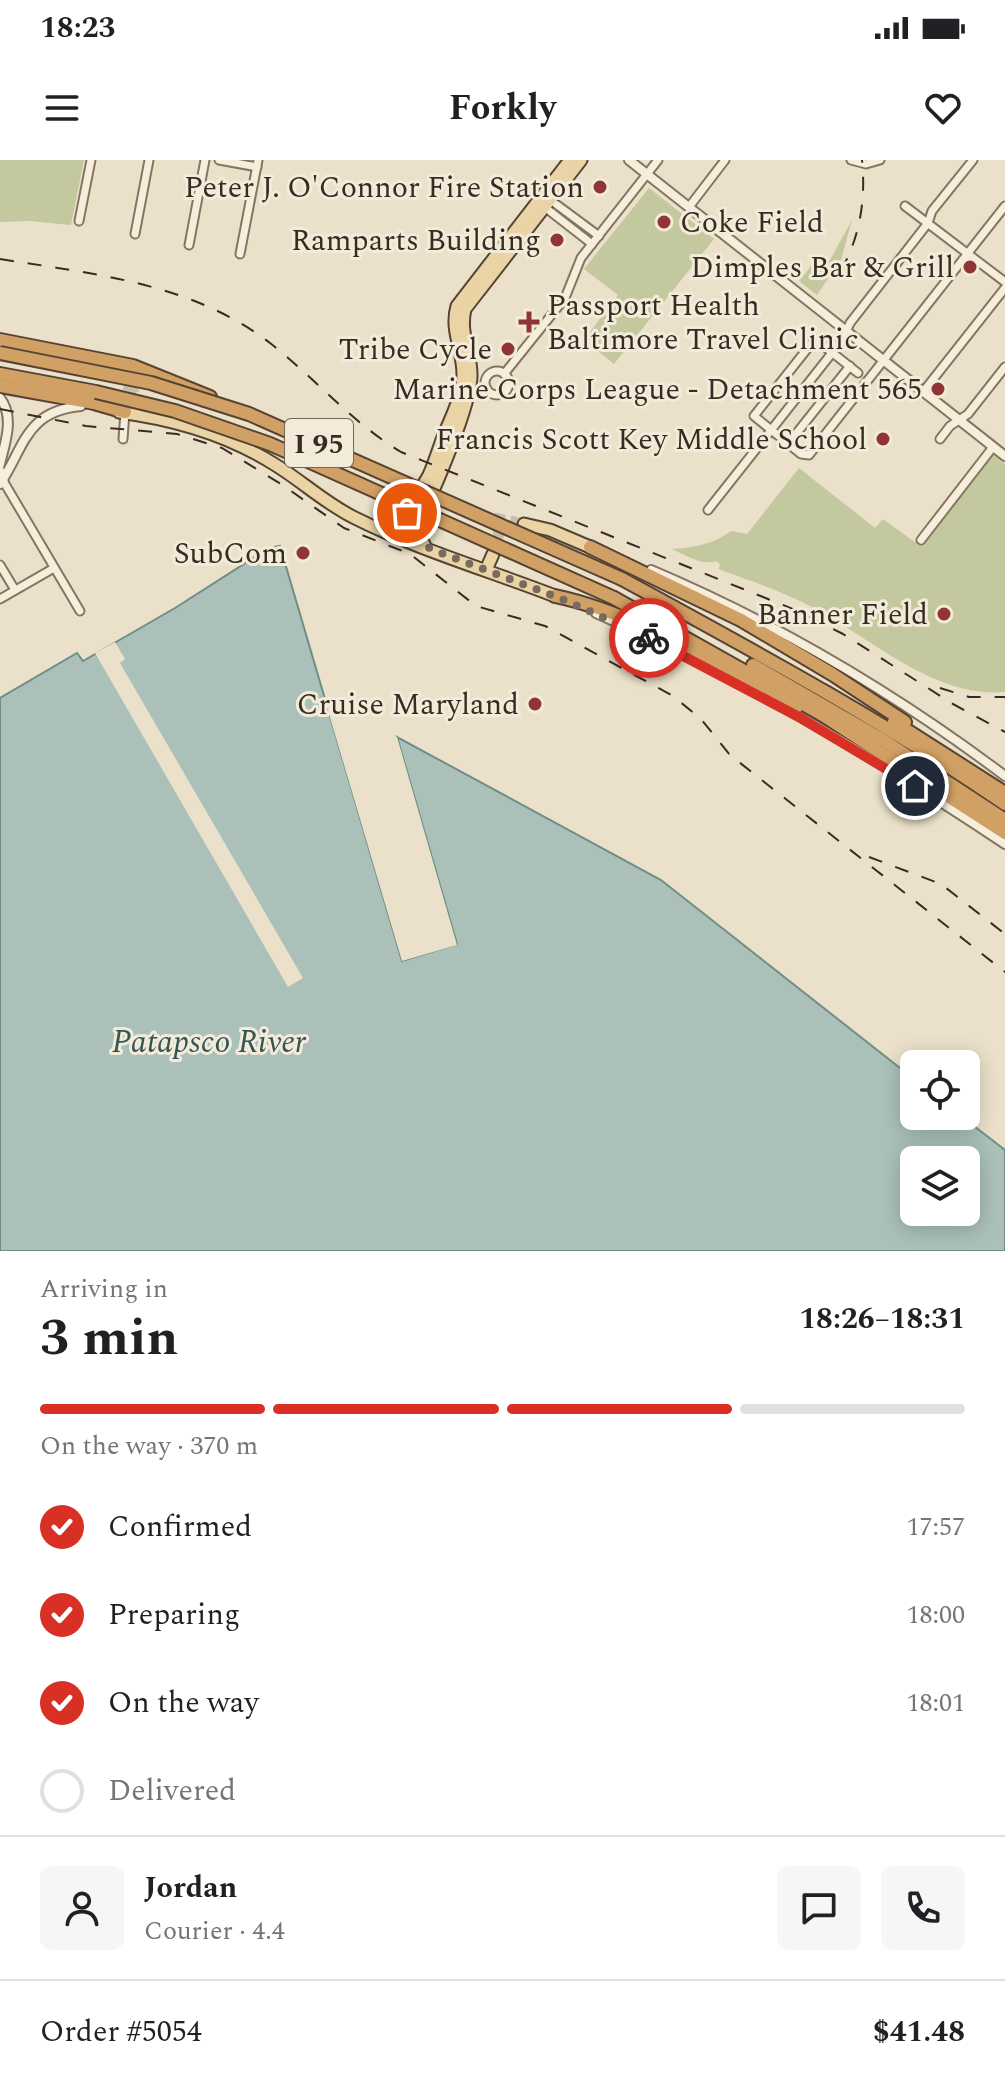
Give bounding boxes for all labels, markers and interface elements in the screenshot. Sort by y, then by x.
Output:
text: 18:23 [40,5,115,51]
text: Forkly [449,81,556,136]
icon: menu [40,86,84,130]
icon: heart [921,86,965,130]
place label: Peter J. O'Connor Fire Station [184,165,584,211]
marker: Peter J. O'Connor Fire Station [591,178,609,196]
place label: Coke Field [680,200,824,246]
marker: Coke Field [655,213,673,231]
place label: Ramparts Building [291,218,541,264]
marker: Ramparts Building [548,231,566,249]
place label: Dimples Bar & Grill [691,245,954,291]
marker: Dimples Bar & Grill [961,258,979,276]
place label: Passport Health Baltimore Travel Clinic [547,283,859,363]
marker: Passport Health Baltimore Travel Clinic [518,311,540,333]
place label: Tribe Cycle [339,327,492,373]
marker: Tribe Cycle [499,340,517,358]
place label: Marine Corps League - Detachment 565 [393,367,922,413]
marker: Marine Corps League - Detachment 565 [929,380,947,398]
place label: Francis Scott Key Middle School [435,417,867,463]
road number: I 95 [285,419,353,467]
marker: Francis Scott Key Middle School [874,430,892,448]
pin [373,479,441,547]
icon: bag [385,491,429,535]
place label: SubCom [174,531,287,577]
marker: SubCom [294,544,312,562]
place label: Banner Field [757,592,928,638]
courier [609,598,689,678]
marker: Banner Field [935,605,953,623]
icon: bike [627,616,671,660]
place label: Cruise Maryland [297,682,519,728]
marker: Cruise Maryland [526,695,544,713]
pin [881,752,949,820]
icon: home [893,764,937,808]
water label: Patapsco River [112,1018,307,1067]
map controls [900,1050,980,1226]
button: locate [900,1050,980,1130]
button: layers [900,1146,980,1226]
text: Arriving in [40,1269,168,1309]
text: 18:26–18:31 [799,1296,965,1342]
text: 3 min [40,1299,178,1378]
text: On the way · 370 m [40,1426,258,1466]
text: Confirmed [108,1504,252,1550]
icon: check [40,1505,84,1549]
text: 17:57 [906,1507,965,1547]
text: Preparing [108,1592,240,1638]
icon: check [40,1593,84,1637]
text: 18:00 [906,1595,965,1635]
text: On the way [108,1680,259,1726]
icon: check [40,1681,84,1725]
text: 18:01 [906,1683,965,1723]
text: Delivered [108,1768,236,1814]
text: Jordan [144,1865,237,1911]
button: person [40,1866,124,1950]
button: chat [777,1866,861,1950]
button: phone [881,1866,965,1950]
text: Courier · 4.4 [144,1911,285,1951]
text: Order #5054 [40,2009,202,2055]
text: $41.48 [873,2009,965,2055]

